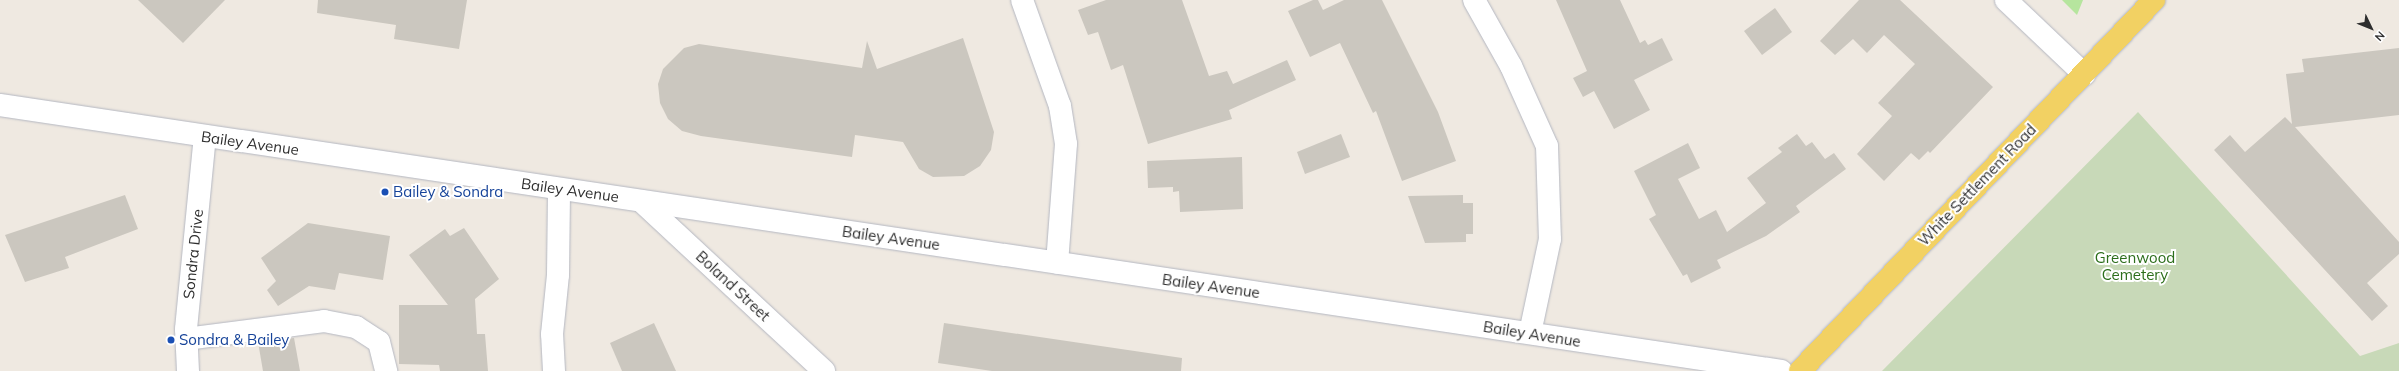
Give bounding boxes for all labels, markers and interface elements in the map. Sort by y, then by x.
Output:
north arrow [2351,8,2391,48]
text: N [2372,28,2388,44]
street label: White Settlement Road [1914,121,2040,249]
street label: Bailey Avenue [200,127,300,159]
street label: Bailey Avenue [520,174,620,206]
place label: Bailey & Sondra [393,183,503,201]
marker: Bailey & Sondra [380,187,390,197]
street label: Sondra Drive [179,208,207,300]
street label: Bailey Avenue [841,222,941,254]
street label: Boland Street [692,247,774,325]
park label: Greenwood Cemetery [2095,248,2175,283]
street label: Bailey Avenue [1161,270,1261,302]
street label: Bailey Avenue [1482,317,1582,351]
place label: Sondra & Bailey [179,331,289,349]
marker: Sondra & Bailey [166,335,176,345]

